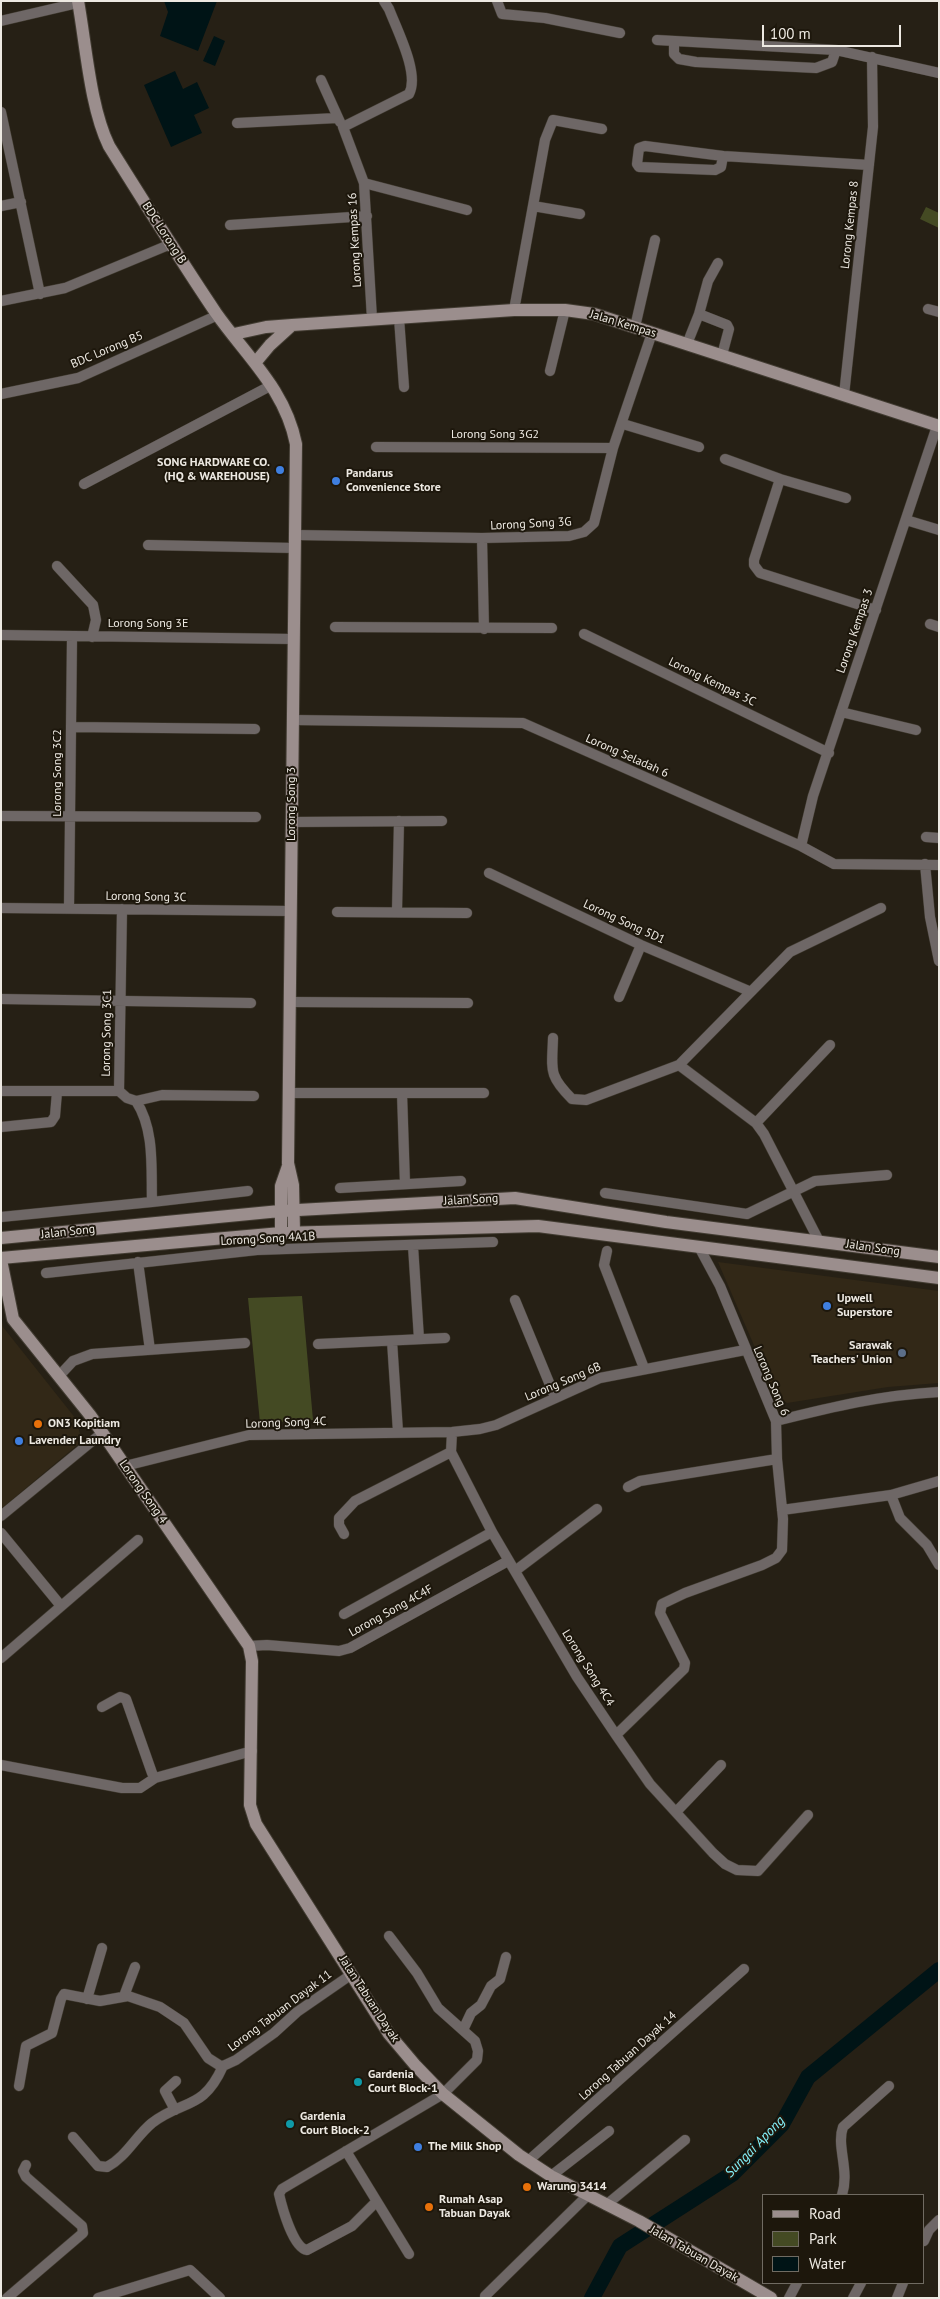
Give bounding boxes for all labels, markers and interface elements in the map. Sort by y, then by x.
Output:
scale bar [765,15,904,47]
text: 100 m [770,24,811,43]
street label: Lorong Kempas 8 [838,180,862,270]
street label: Lorong Kempas 16 [345,192,365,288]
street label: BDC Lorong B [139,199,189,267]
street label: Jalan Kempas [588,307,658,341]
street label: BDC Lorong B5 [69,328,145,372]
street label: Lorong Song 3G2 [451,428,539,442]
place label: SONG HARDWARE CO. (HQ & WAREHOUSE) [157,456,270,484]
marker: SONG HARDWARE CO. (HQ & WAREHOUSE) [274,464,286,476]
place label: Pandarus Convenience Store [346,467,441,495]
marker: Pandarus Convenience Store [330,475,342,487]
street label: Lorong Song 3G [490,515,572,533]
street label: Lorong Kempas 3 [834,587,876,675]
street label: Lorong Song 3E [108,617,188,631]
street label: Lorong Kempas 3C [666,655,758,709]
street label: Lorong Song 3C2 [51,729,65,817]
street label: Lorong Seladah 6 [583,731,671,781]
street label: Lorong Song 3 [285,767,299,841]
street label: Lorong Song 3C [105,889,187,905]
street label: Lorong Song 5D1 [581,897,667,947]
street label: Lorong Song 3C1 [99,989,115,1077]
street label: Jalan Song [443,1191,499,1209]
street label: Jalan Song [40,1222,96,1242]
street label: Lorong Song 4A1B [220,1229,316,1249]
street label: Jalan Song [845,1237,901,1259]
place label: Upwell Superstore [837,1292,893,1320]
marker: Upwell Superstore [821,1300,833,1312]
place label: Sarawak Teachers' Union [811,1339,892,1367]
street label: Lorong Song 6 [750,1344,792,1418]
marker: Sarawak Teachers' Union [896,1347,908,1359]
street label: Lorong Song 6B [523,1360,603,1404]
street label: Lorong Song 4C [245,1414,327,1432]
place label: ON3 Kopitiam [48,1417,120,1431]
marker: ON3 Kopitiam [32,1418,44,1430]
place label: Lavender Laundry [29,1434,121,1448]
marker: Lavender Laundry [13,1435,25,1447]
street label: Lorong Song 4 [116,1457,170,1527]
street label: Lorong Song 4C4F [346,1582,436,1640]
street label: Lorong Song 4C4 [559,1627,617,1709]
street label: Jalan Tabuan Dayak [336,1953,402,2045]
street label: Lorong Tabuan Dayak 11 [225,1967,335,2055]
street label: Lorong Tabuan Dayak 14 [576,2008,680,2104]
place label: Gardenia Court Block-1 [368,2068,438,2096]
marker: Gardenia Court Block-1 [352,2076,364,2088]
place label: Gardenia Court Block-2 [300,2110,370,2138]
water label: Sungai Apong [722,2113,788,2181]
marker: Gardenia Court Block-2 [284,2118,296,2130]
place label: The Milk Shop [428,2140,502,2154]
marker: The Milk Shop [412,2141,424,2153]
place label: Warung 3414 [537,2180,607,2194]
marker: Warung 3414 [521,2181,533,2193]
place label: Rumah Asap Tabuan Dayak [439,2193,510,2221]
legend [762,2194,925,2284]
marker: Rumah Asap Tabuan Dayak [423,2201,435,2213]
text: Road [809,2204,841,2223]
street label: Jalan Tabuan Dayak [647,2223,741,2285]
text: Park [809,2229,837,2248]
text: Water [809,2254,846,2273]

